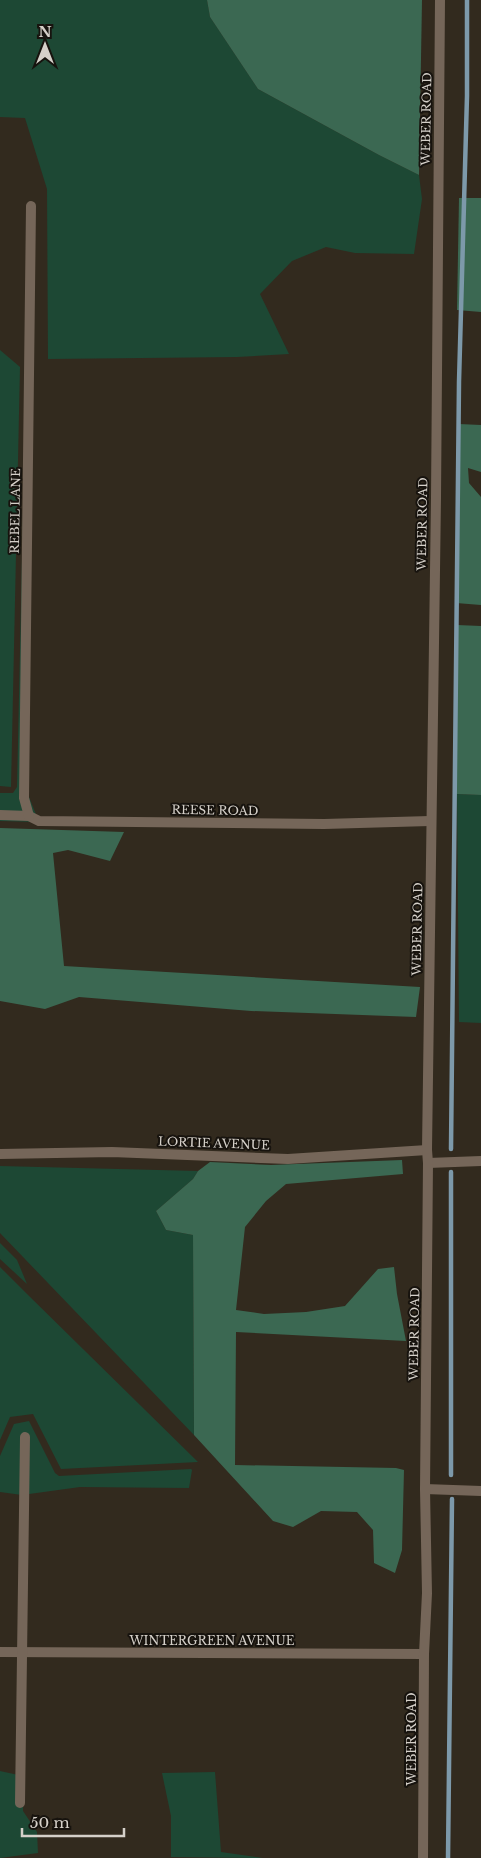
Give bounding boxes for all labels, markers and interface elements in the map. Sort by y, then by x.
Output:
north arrow [20,20,70,70]
text: N [38,23,52,41]
street label: WEBER ROAD [418,72,434,167]
street label: REBEL LANE [7,468,23,554]
street label: WEBER ROAD [414,477,430,572]
street label: REESE ROAD [171,802,259,818]
street label: WEBER ROAD [409,882,425,977]
street label: LORTIE AVENUE [158,1134,270,1152]
street label: WEBER ROAD [406,1287,422,1382]
street label: WINTERGREEN AVENUE [128,1633,295,1648]
street label: WEBER ROAD [404,1692,419,1787]
scale bar [22,1806,125,1838]
text: 50 m [30,1813,70,1832]

